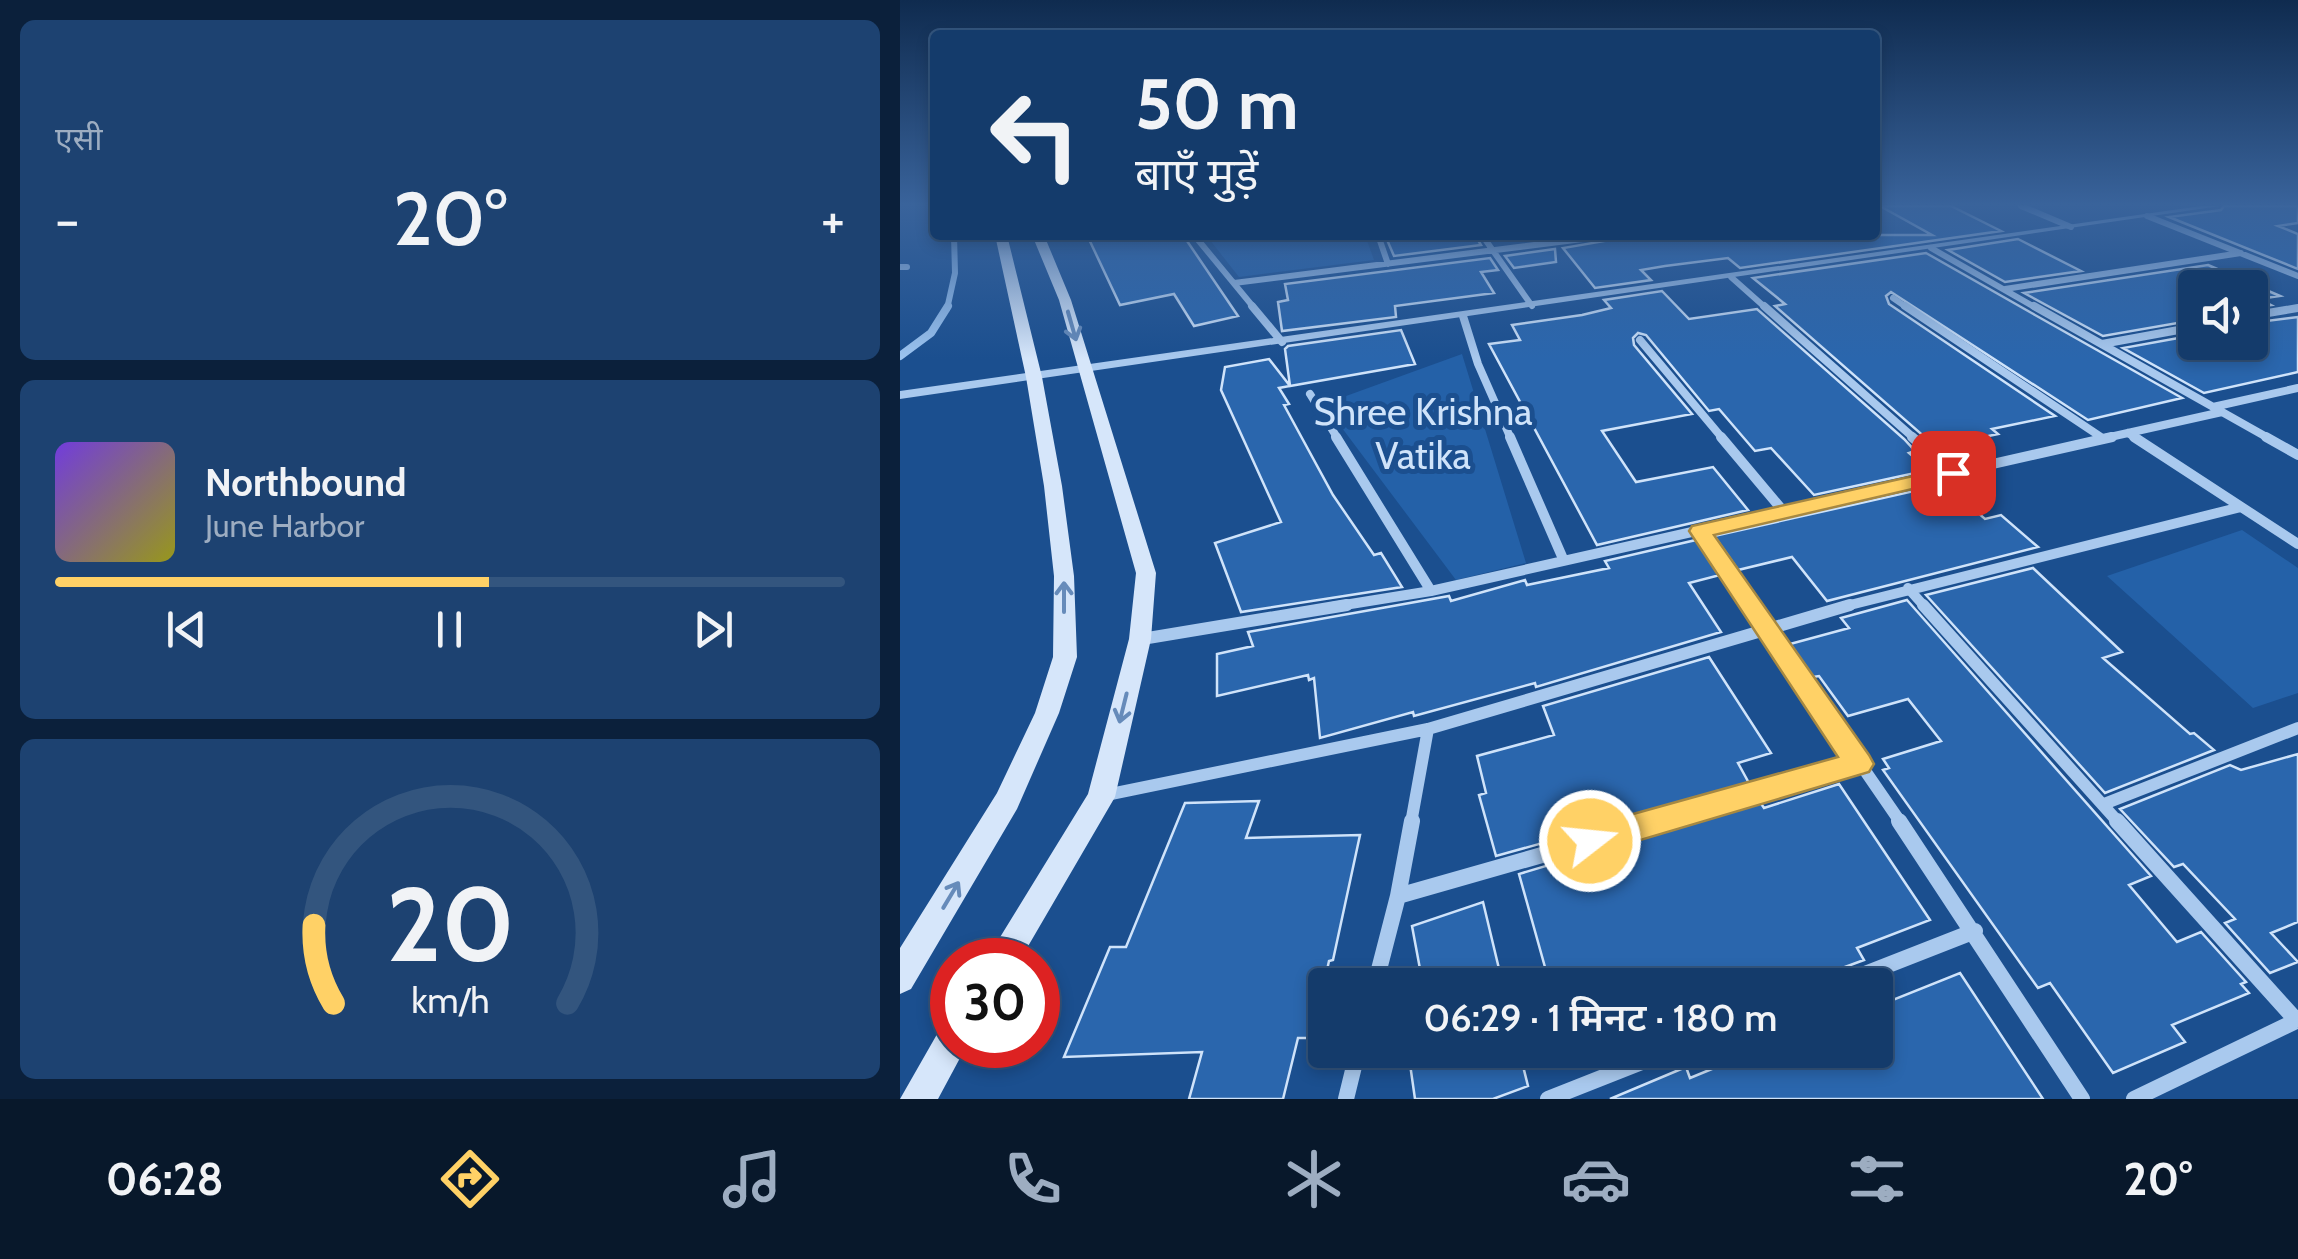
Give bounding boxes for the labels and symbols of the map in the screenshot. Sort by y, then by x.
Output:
one-way arrow [1064,310,1082,341]
park label: Shree Krishna Vatika [1314,388,1532,479]
pin [1911,431,1996,516]
one-way arrow [1054,581,1074,614]
one-way arrow [1112,692,1131,723]
position arrow [1538,789,1642,893]
one-way arrow [941,881,961,910]
speed limit sign: 30 [930,938,1060,1068]

